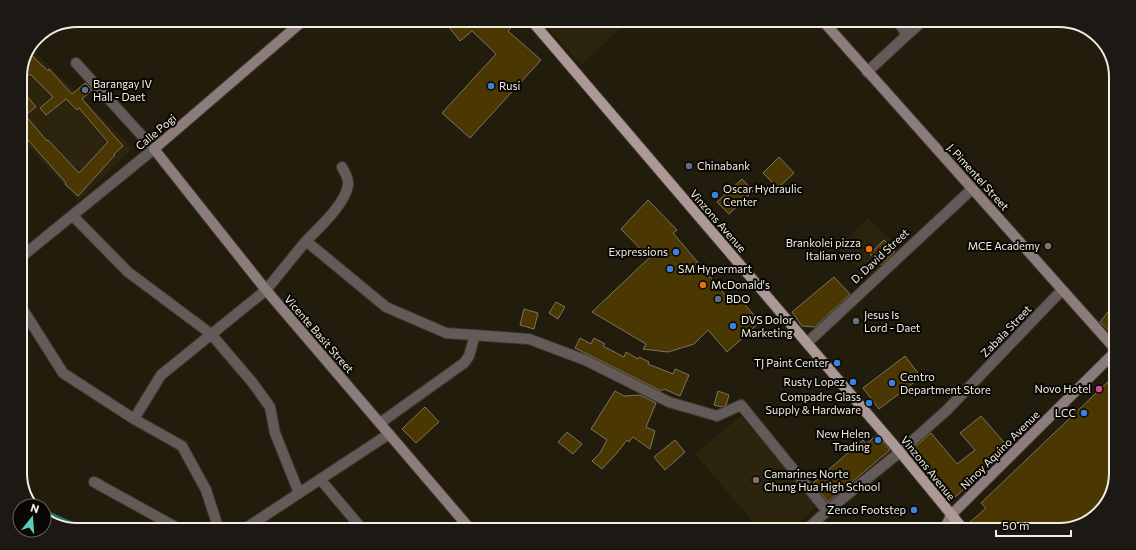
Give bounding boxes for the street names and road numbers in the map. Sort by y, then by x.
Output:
street label: Calle Pogi [133,111,179,152]
street label: J. Pimentel Street [944,141,1012,214]
street label: Vinzons Avenue [688,187,749,255]
street label: D. David Street [848,225,912,286]
street label: Vicente Basit Street [282,292,357,376]
street label: Zabala Street [978,302,1034,359]
street label: Ninoy Aquino Avenue [958,407,1042,492]
street label: Vinzons Avenue [899,433,958,503]

